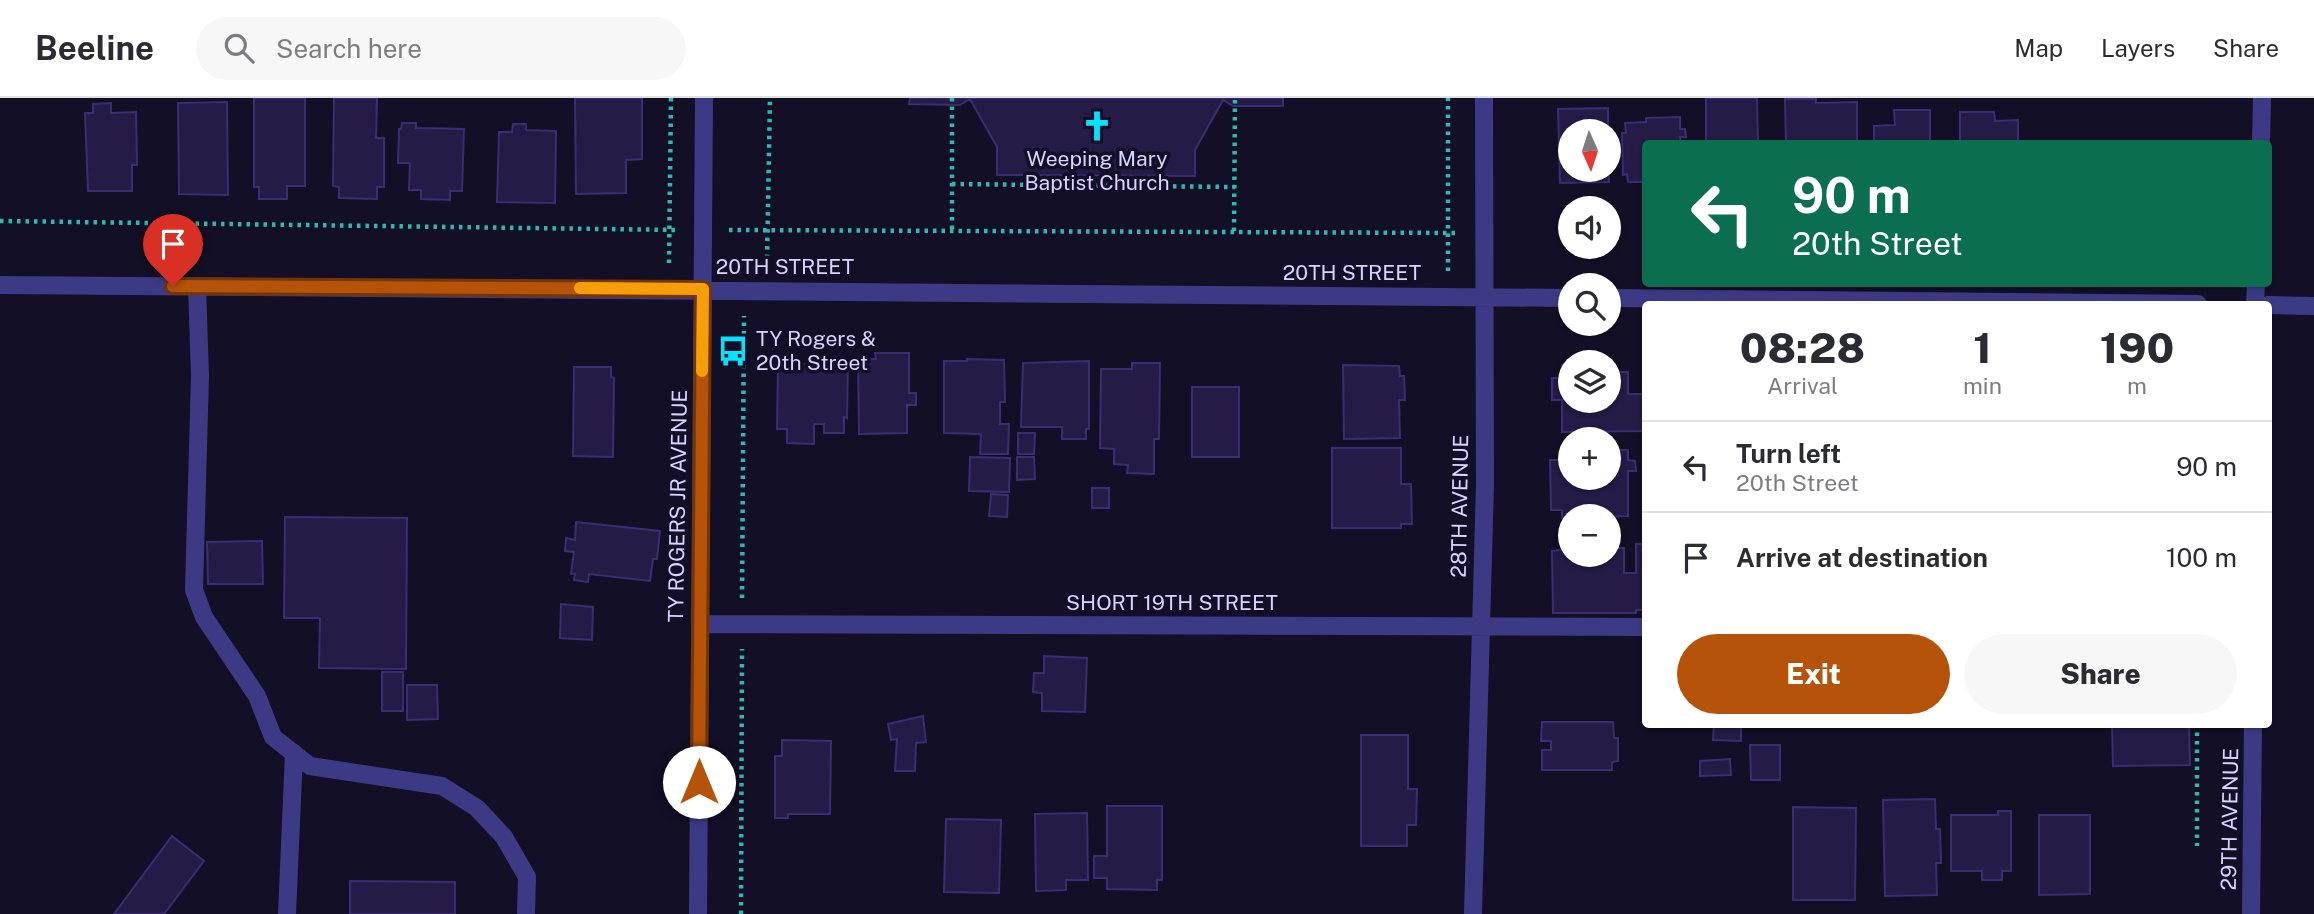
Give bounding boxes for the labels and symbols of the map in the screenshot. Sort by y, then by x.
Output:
church icon: Weeping Mary Baptist Church [1080,109,1114,143]
north arrow [1558,119,1620,182]
place label: Weeping Mary Baptist Church [1024,146,1170,195]
pin [143,214,203,286]
street label: 20TH STREET [716,254,854,279]
street label: 20TH STREET [1283,260,1421,285]
place label: TY Rogers & 20th Street [756,326,876,375]
bus stop icon: TY Rogers & 20th Street [716,334,750,368]
street label: TY ROGERS JR AVENUE [663,389,692,622]
street label: 28TH AVENUE [1446,434,1473,578]
street label: SHORT 19TH STREET [1066,590,1278,615]
position arrow [662,745,736,819]
street label: 29TH AVENUE [2216,748,2243,890]

